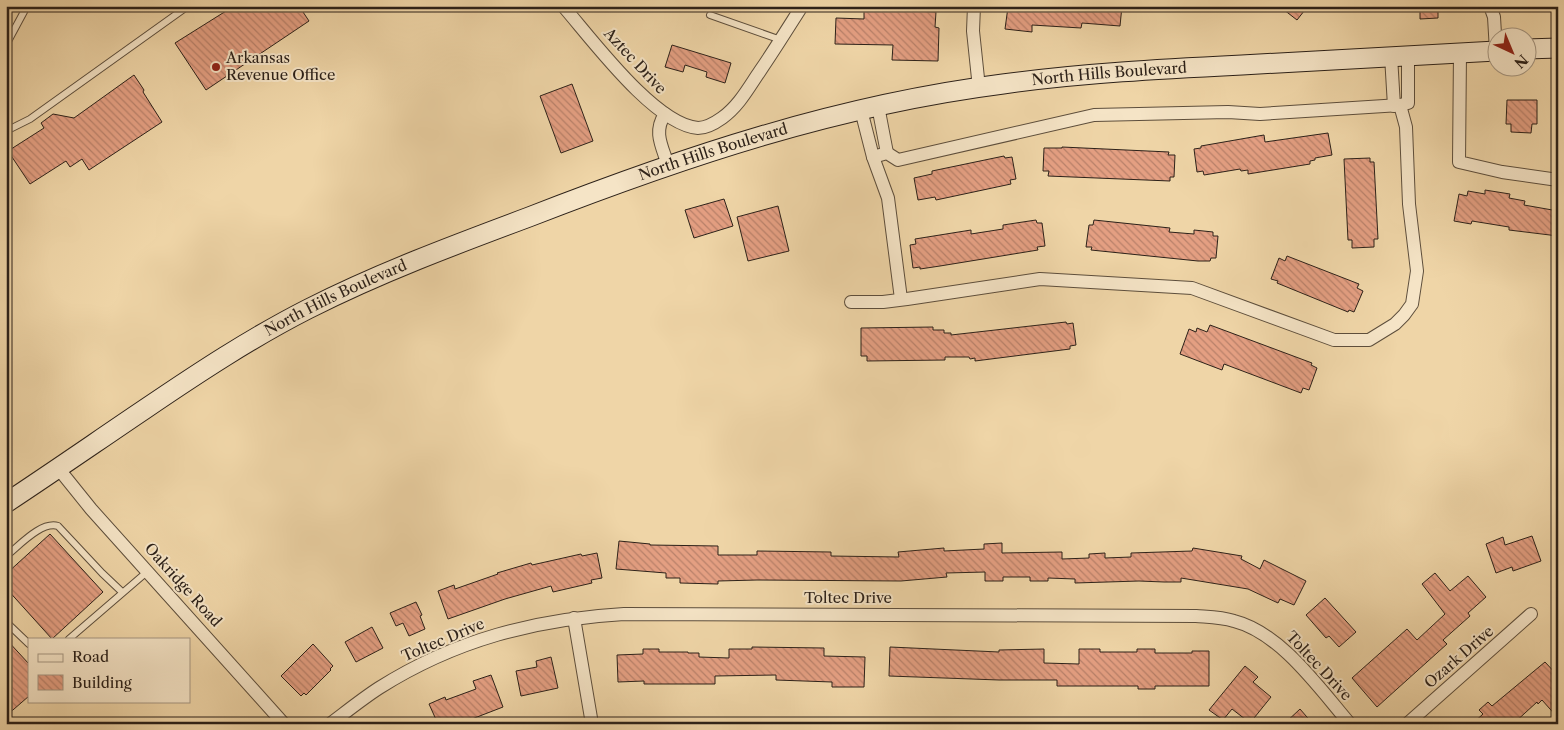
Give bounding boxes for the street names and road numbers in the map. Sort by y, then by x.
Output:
street label: Aztec Drive [599,23,671,98]
street label: North Hills Boulevard [1031,58,1187,89]
street label: North Hills Boulevard [636,119,790,184]
street label: North Hills Boulevard [261,255,409,340]
street label: Oakridge Road [141,539,226,631]
street label: Toltec Drive [804,588,892,607]
street label: Toltec Drive [399,614,487,665]
street label: Ozark Drive [1420,621,1497,692]
street label: Toltec Drive [1282,627,1356,704]

